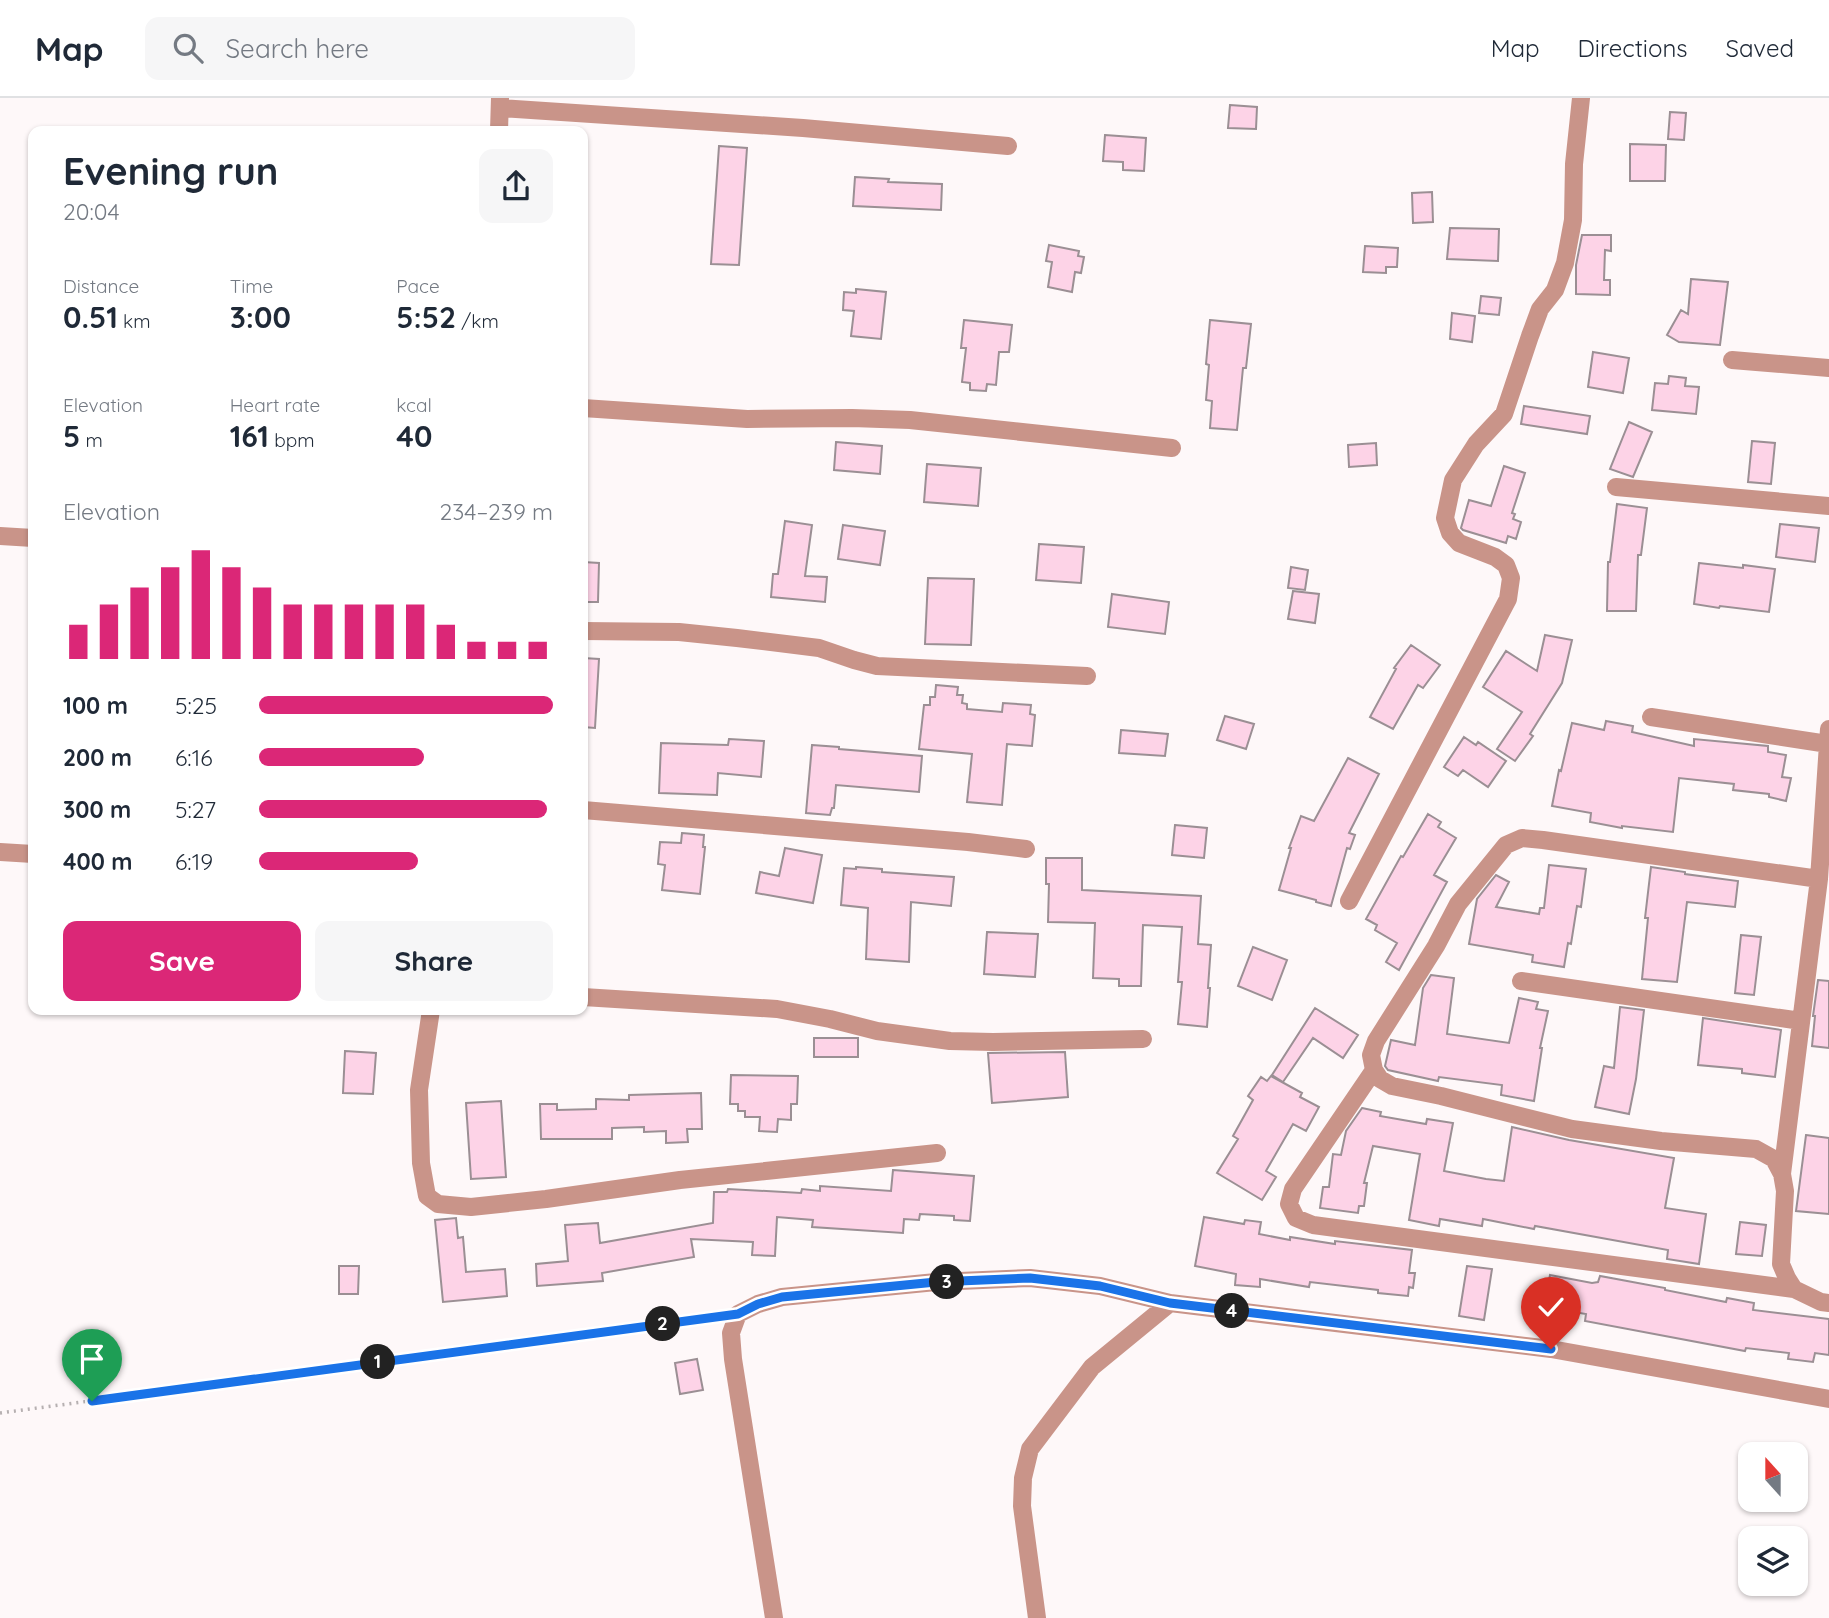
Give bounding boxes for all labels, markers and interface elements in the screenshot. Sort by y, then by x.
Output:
search box [145,17,635,80]
text: Map [35,28,103,69]
icon: search [169,29,207,67]
text: Search here [225,32,369,65]
text: Map [1491,33,1540,63]
text: Directions [1578,33,1688,63]
text: Saved [1726,33,1794,63]
text: Evening run [63,147,278,195]
button: share [479,149,553,223]
text: 20:04 [63,197,120,226]
text: Distance [63,274,139,298]
text: Time [230,274,273,298]
text: Pace [396,274,440,298]
text: 0.51 [63,298,118,336]
text: 3:00 [230,298,291,336]
text: 5:52 [396,298,456,336]
text: km [118,309,151,333]
text: /km [456,309,499,333]
text: Elevation [63,393,143,417]
text: Heart rate [230,393,320,417]
text: kcal [396,393,432,417]
text: 5 [63,417,80,455]
text: 161 [230,417,269,455]
text: 40 [396,417,432,455]
text: m [80,428,103,452]
text: bpm [269,428,315,452]
text: Elevation [63,497,160,526]
text: 234–239 m [439,497,553,526]
text: 100 m [63,691,128,720]
text: 5:25 [175,691,217,720]
text: 200 m [63,743,132,772]
text: 6:16 [175,743,213,772]
text: 300 m [63,795,131,824]
text: 5:27 [175,795,216,824]
text: 400 m [63,847,132,876]
text: 6:19 [175,847,213,876]
button: Save [63,921,301,1001]
button: Share [315,921,553,1001]
pin: 3 [930,1264,964,1300]
text: 3 [941,1269,952,1293]
pin [1521,1277,1581,1349]
icon: check [1532,1288,1570,1326]
pin: 4 [1214,1294,1250,1328]
text: 4 [1226,1298,1237,1322]
pin: 2 [646,1306,680,1342]
text: 2 [657,1311,668,1335]
pin [62,1329,122,1401]
icon: arrive [73,1340,111,1378]
pin: 1 [360,1344,396,1380]
text: 1 [374,1349,381,1373]
north arrow [1738,1442,1808,1512]
map controls [1738,1442,1808,1596]
button: layers [1738,1526,1808,1596]

